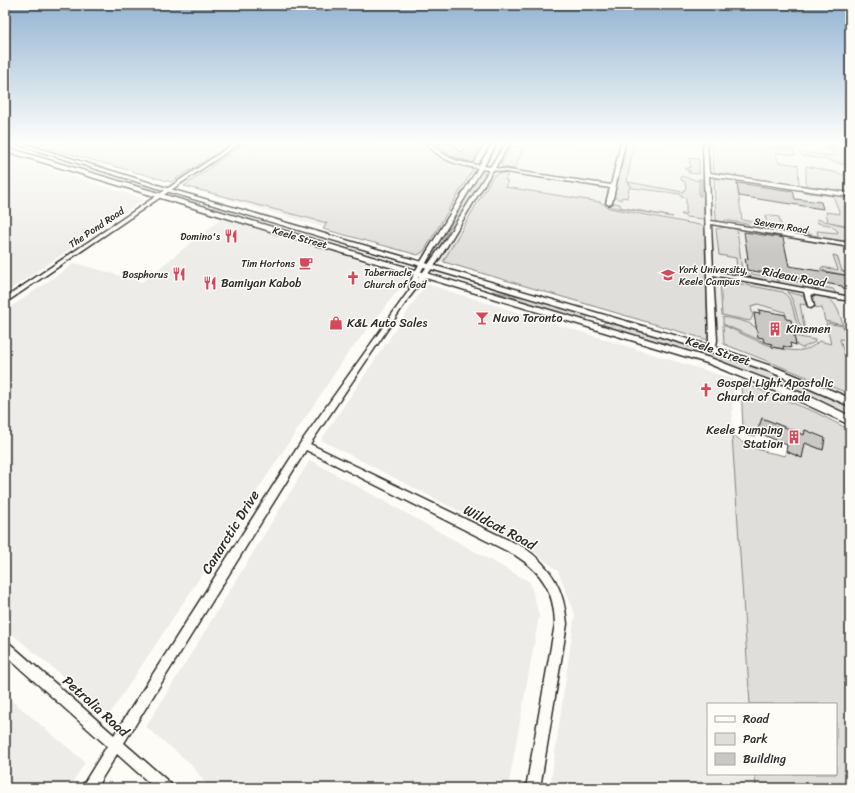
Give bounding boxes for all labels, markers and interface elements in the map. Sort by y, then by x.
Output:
street label: The Pond Road [65,202,129,253]
street label: Severn Road [752,212,810,240]
street label: Keele Street [270,222,330,255]
place label: Domino's [180,228,221,246]
restaurant icon: Domino's [223,228,239,244]
place label: Tim Hortons [241,255,295,273]
cafe icon: Tim Hortons [298,255,314,271]
street label: Rideau Road [760,260,829,294]
place label: York University, Keele Campus [679,261,748,291]
place label: Tabernacle Church of God [364,264,427,294]
place label: Bosphorus [122,266,168,284]
restaurant icon: Bosphorus [171,266,187,282]
school or university icon: York University, Keele Campus [660,267,676,283]
church icon: Tabernacle Church of God [345,270,361,286]
place label: Bamiyan Kabob [221,272,302,294]
restaurant icon: Bamiyan Kabob [202,275,218,291]
place label: Nuvo Toronto [493,307,563,329]
bar icon: Nuvo Toronto [474,310,490,326]
place label: K&L Auto Sales [347,312,427,334]
shop icon: K&L Auto Sales [328,315,344,331]
place label: Kinsmen [786,318,831,340]
building icon: Kinsmen [767,321,783,337]
street label: Keele Street [683,330,753,372]
place label: Gospel Light Apostolic Church of Canada [717,372,834,408]
church icon: Gospel Light Apostolic Church of Canada [698,382,714,398]
place label: Keele Pumping Station [706,419,783,455]
building icon: Keele Pumping Station [786,429,802,445]
street label: Canarctic Drive [195,485,266,579]
street label: Wildcat Road [459,498,542,558]
street label: Petrolia Road [56,669,136,745]
legend [707,703,837,775]
text: Road [743,708,770,730]
text: Park [743,728,768,750]
text: Building [743,748,786,770]

